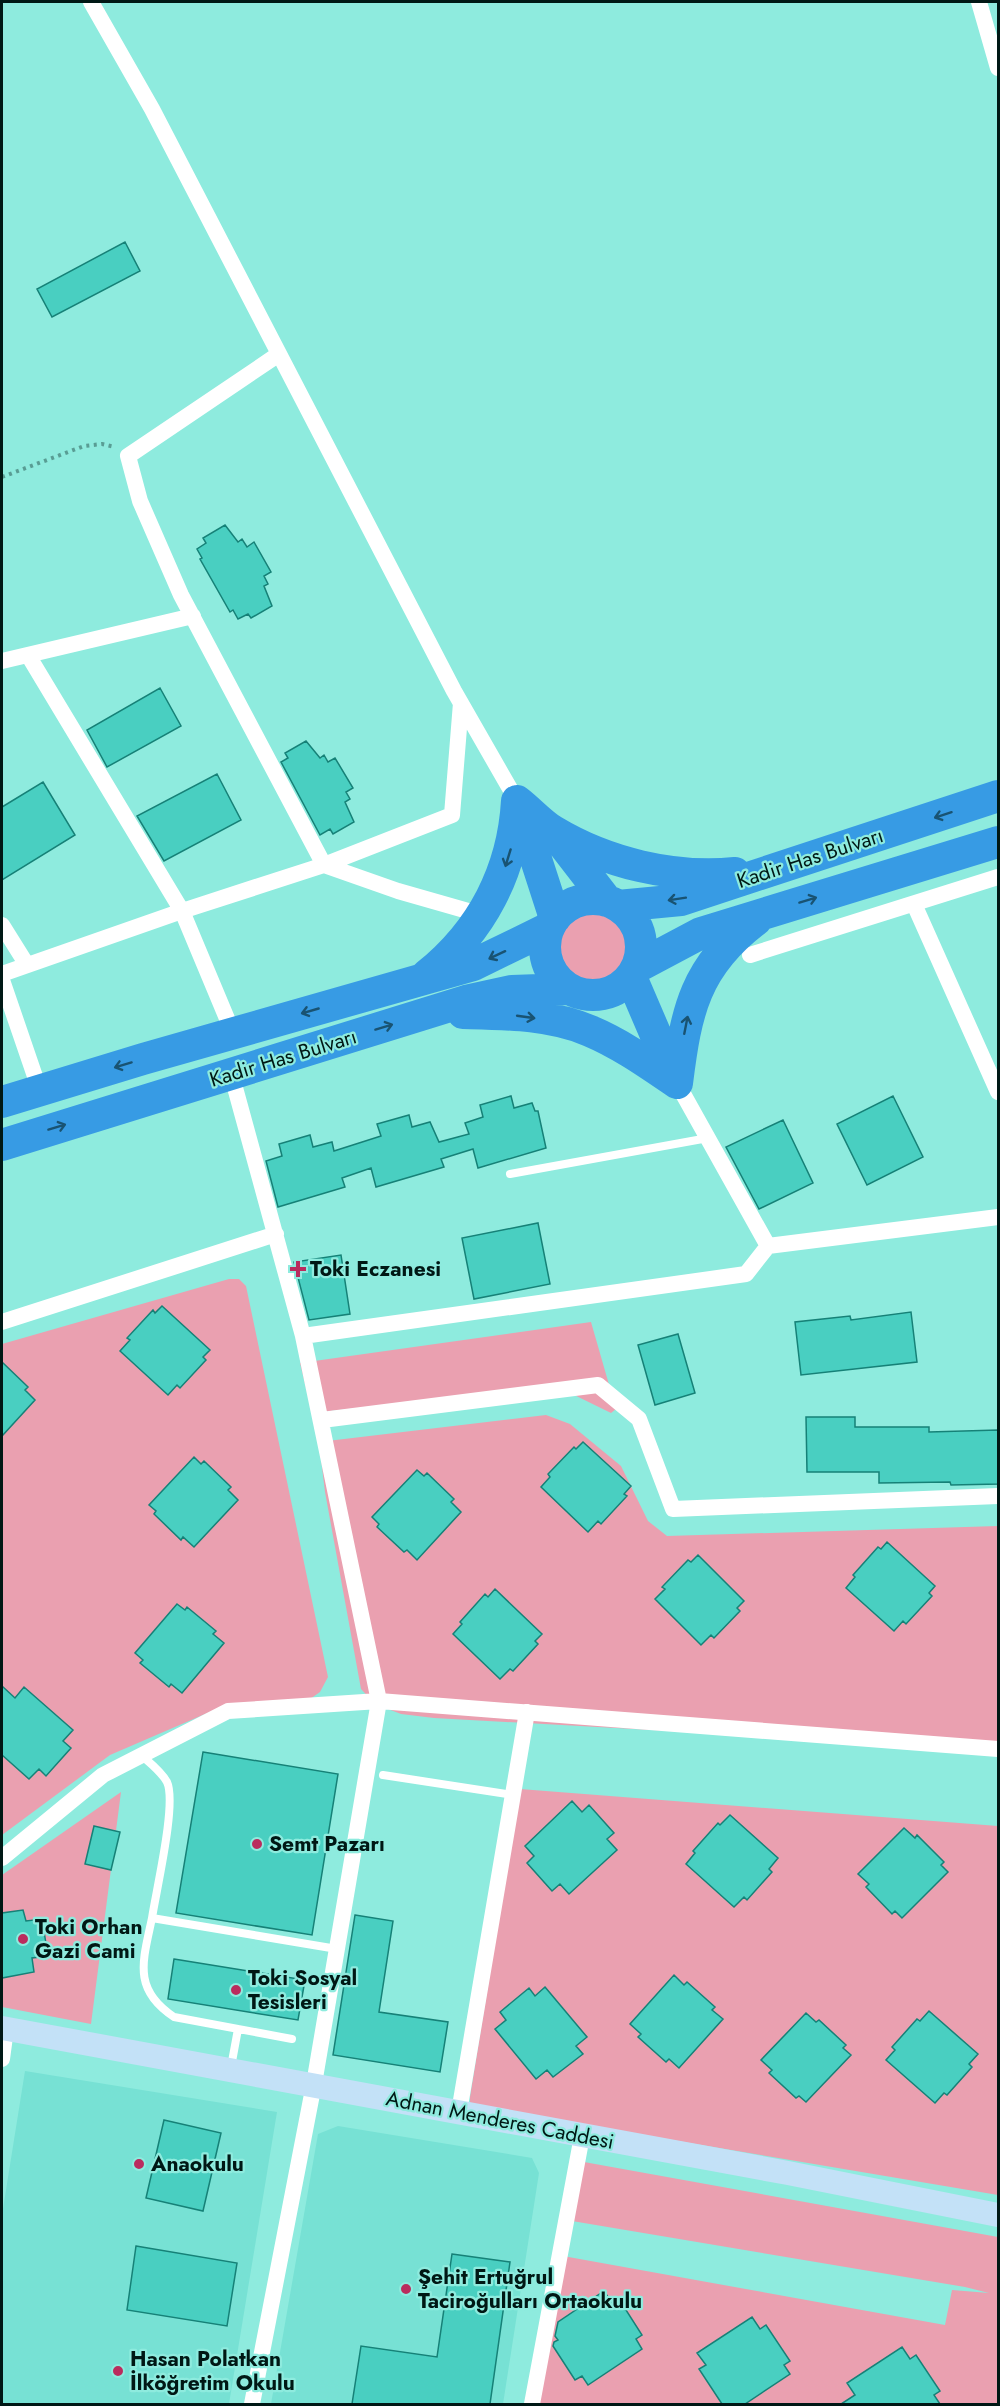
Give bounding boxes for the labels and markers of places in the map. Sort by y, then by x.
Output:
place label: Toki Eczanesi [310,1254,441,1284]
marker: Toki Eczanesi [291,1262,305,1276]
place label: Semt Pazarı [269,1829,385,1859]
marker: Semt Pazarı [250,1837,264,1851]
place label: Toki Orhan Gazi Cami [35,1912,143,1966]
marker: Toki Orhan Gazi Cami [16,1932,30,1946]
place label: Toki Sosyal Tesisleri [248,1963,357,2017]
marker: Toki Sosyal Tesisleri [229,1983,243,1997]
place label: Anaokulu [150,2149,244,2179]
marker: Anaokulu [132,2157,146,2171]
place label: Şehit Ertuğrul Taciroğulları Ortaokulu [418,2262,642,2316]
marker: Şehit Ertuğrul Taciroğulları Ortaokulu [399,2282,413,2296]
place label: Hasan Polatkan İlköğretim Okulu [130,2344,295,2398]
marker: Hasan Polatkan İlköğretim Okulu [111,2364,125,2378]

